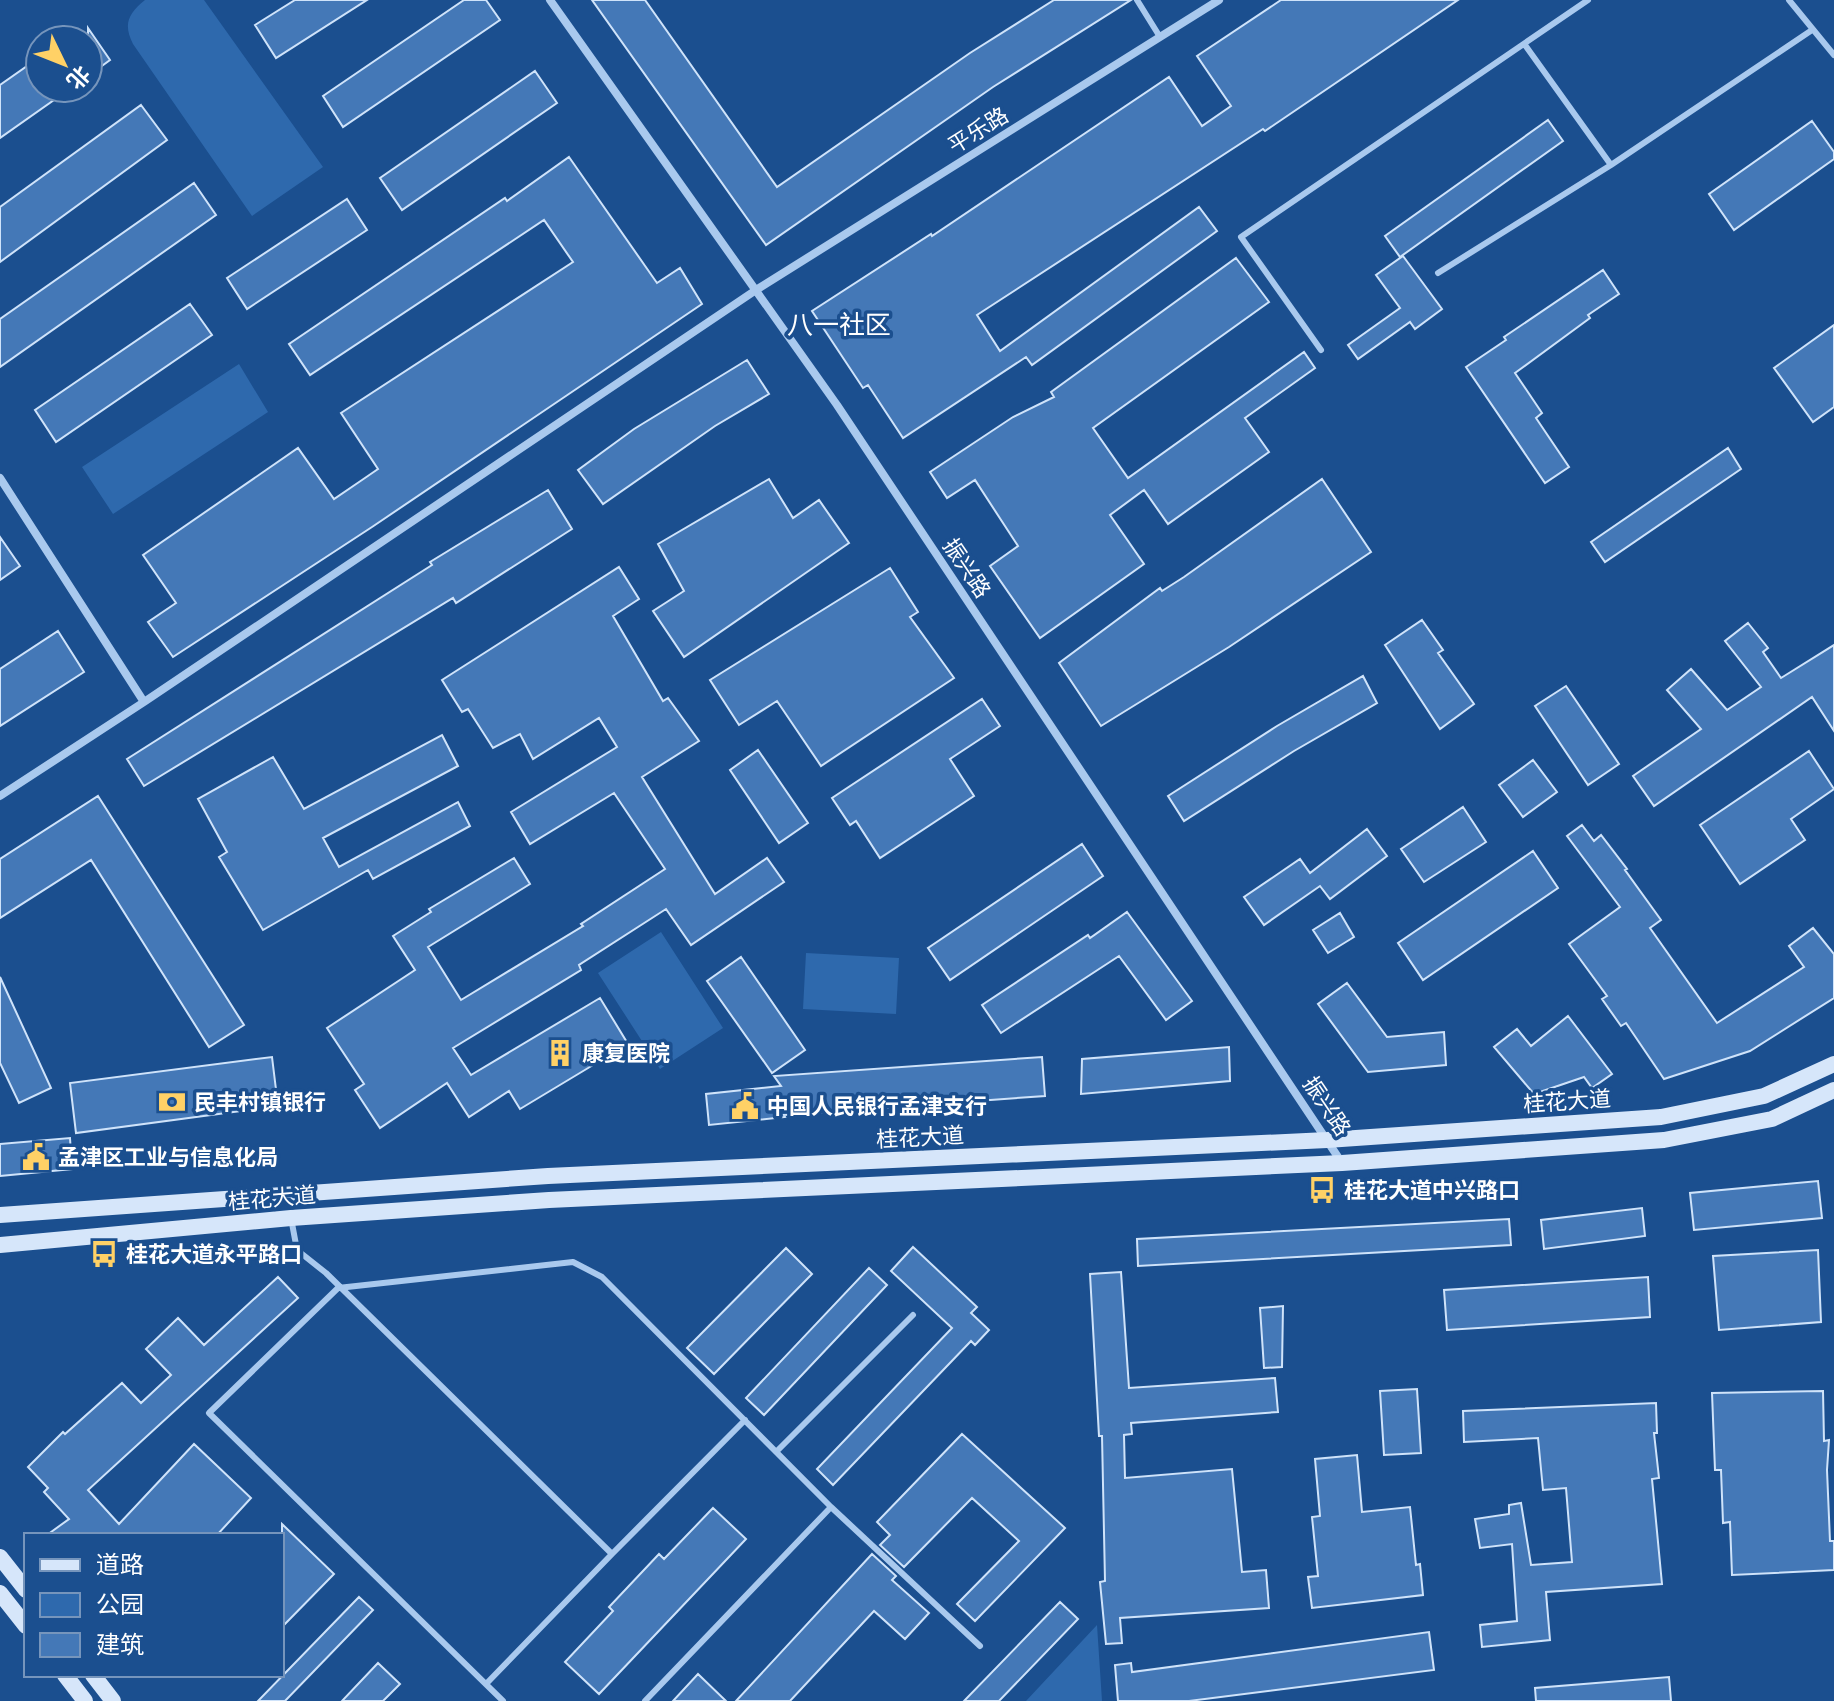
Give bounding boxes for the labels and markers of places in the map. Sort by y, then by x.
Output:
building icon: 康复医院 [545,1038,575,1068]
place label: 康复医院 [582,1041,670,1066]
bank icon: 民丰村镇银行 [157,1087,187,1117]
place label: 民丰村镇银行 [194,1090,326,1115]
public building icon: 中国人民银行孟津支行 [730,1091,760,1121]
place label: 中国人民银行孟津支行 [767,1094,987,1119]
public building icon: 孟津区工业与信息化局 [21,1142,51,1172]
place label: 孟津区工业与信息化局 [58,1145,278,1170]
bus stop icon: 桂花大道中兴路口 [1307,1175,1337,1205]
place label: 桂花大道中兴路口 [1344,1178,1520,1203]
bus stop icon: 桂花大道永平路口 [89,1239,119,1269]
place label: 桂花大道永平路口 [126,1242,302,1267]

